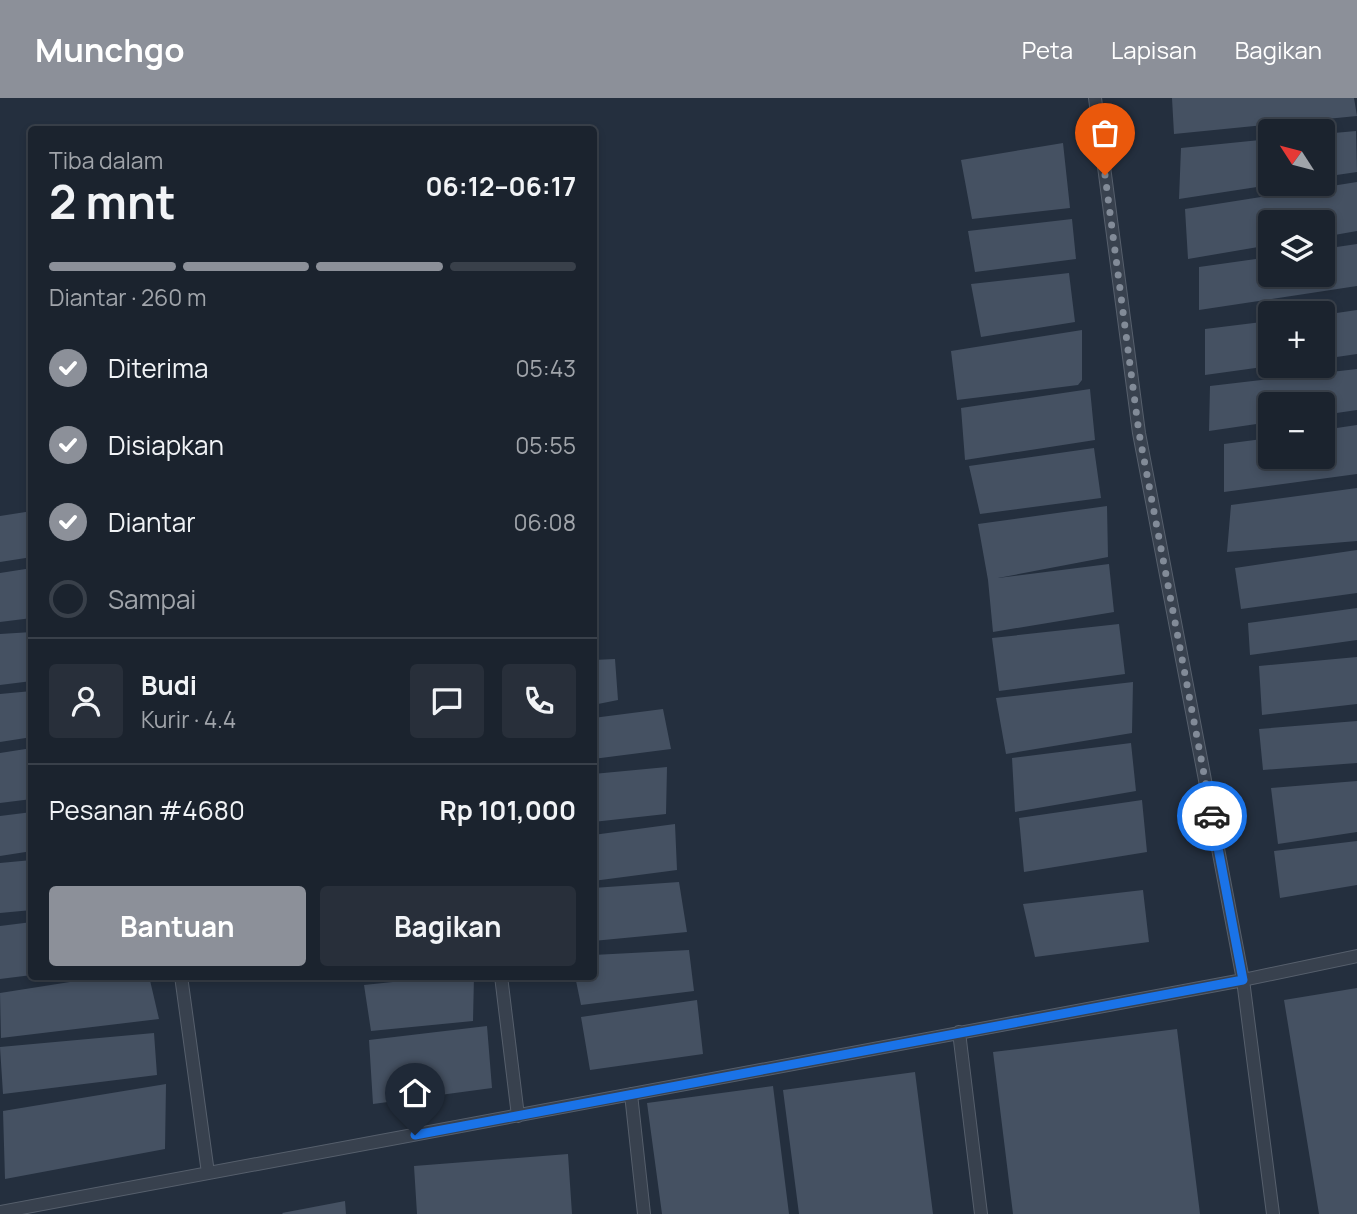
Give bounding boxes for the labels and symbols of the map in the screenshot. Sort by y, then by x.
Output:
pin [1075,103,1135,175]
north arrow [1258,119,1335,196]
courier [1177,781,1247,851]
pin [385,1063,445,1135]

